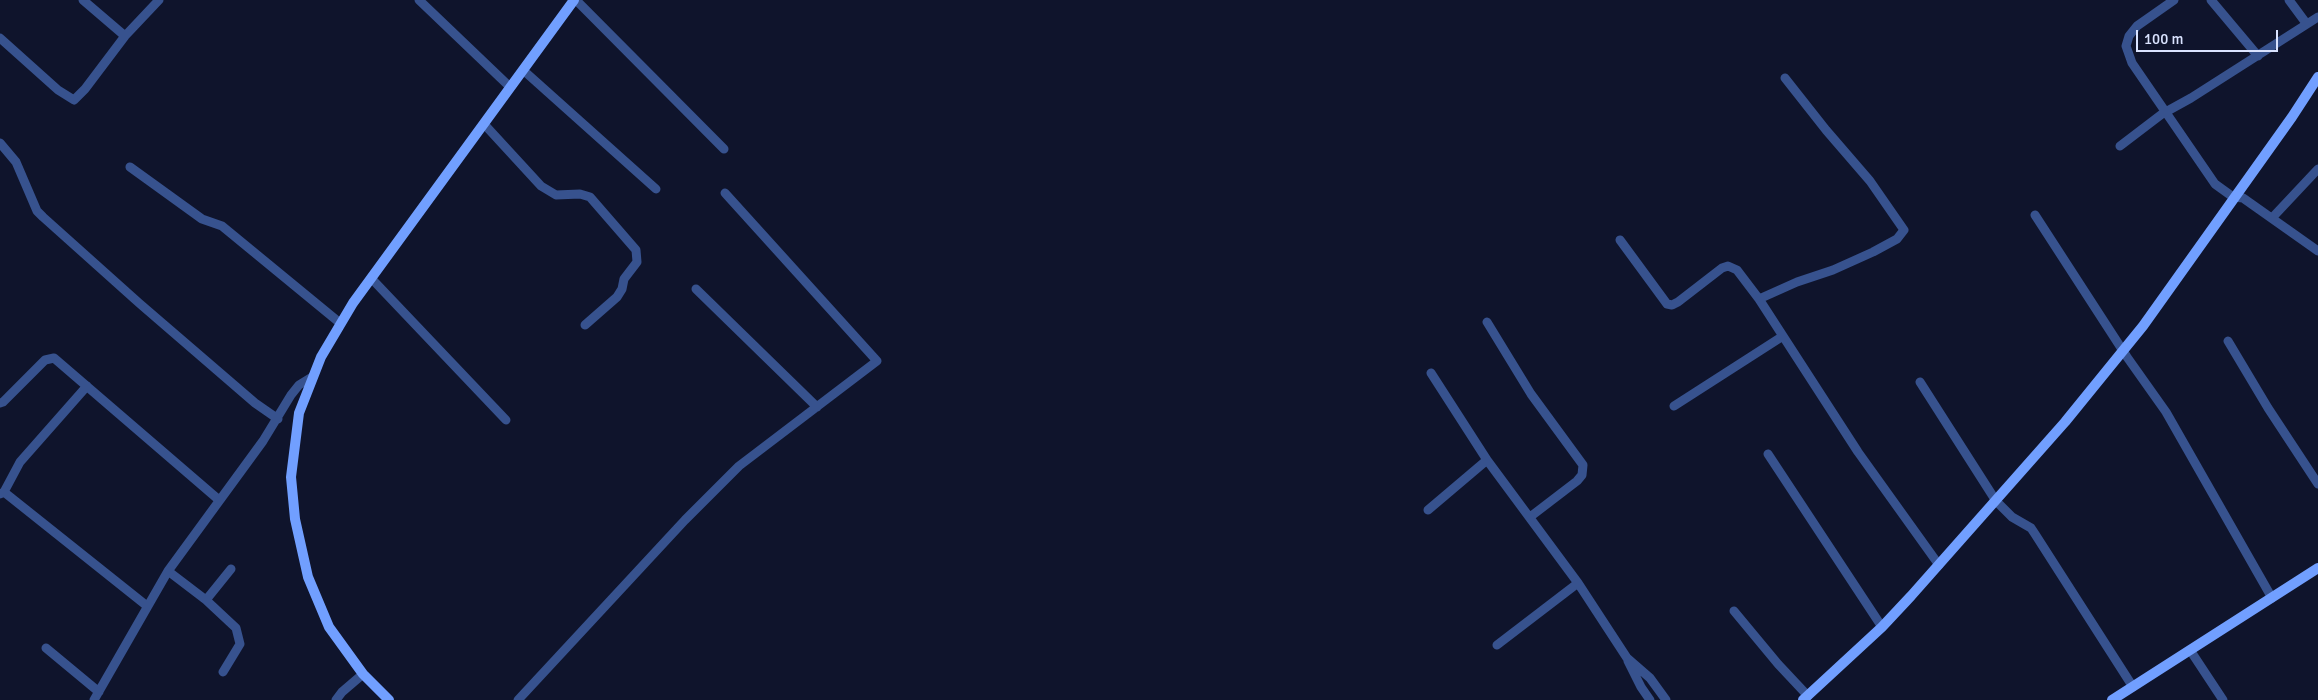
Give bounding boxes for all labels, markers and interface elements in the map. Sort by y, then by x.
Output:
scale bar [2138,20,2280,52]
text: 100 m [2144,30,2184,48]

